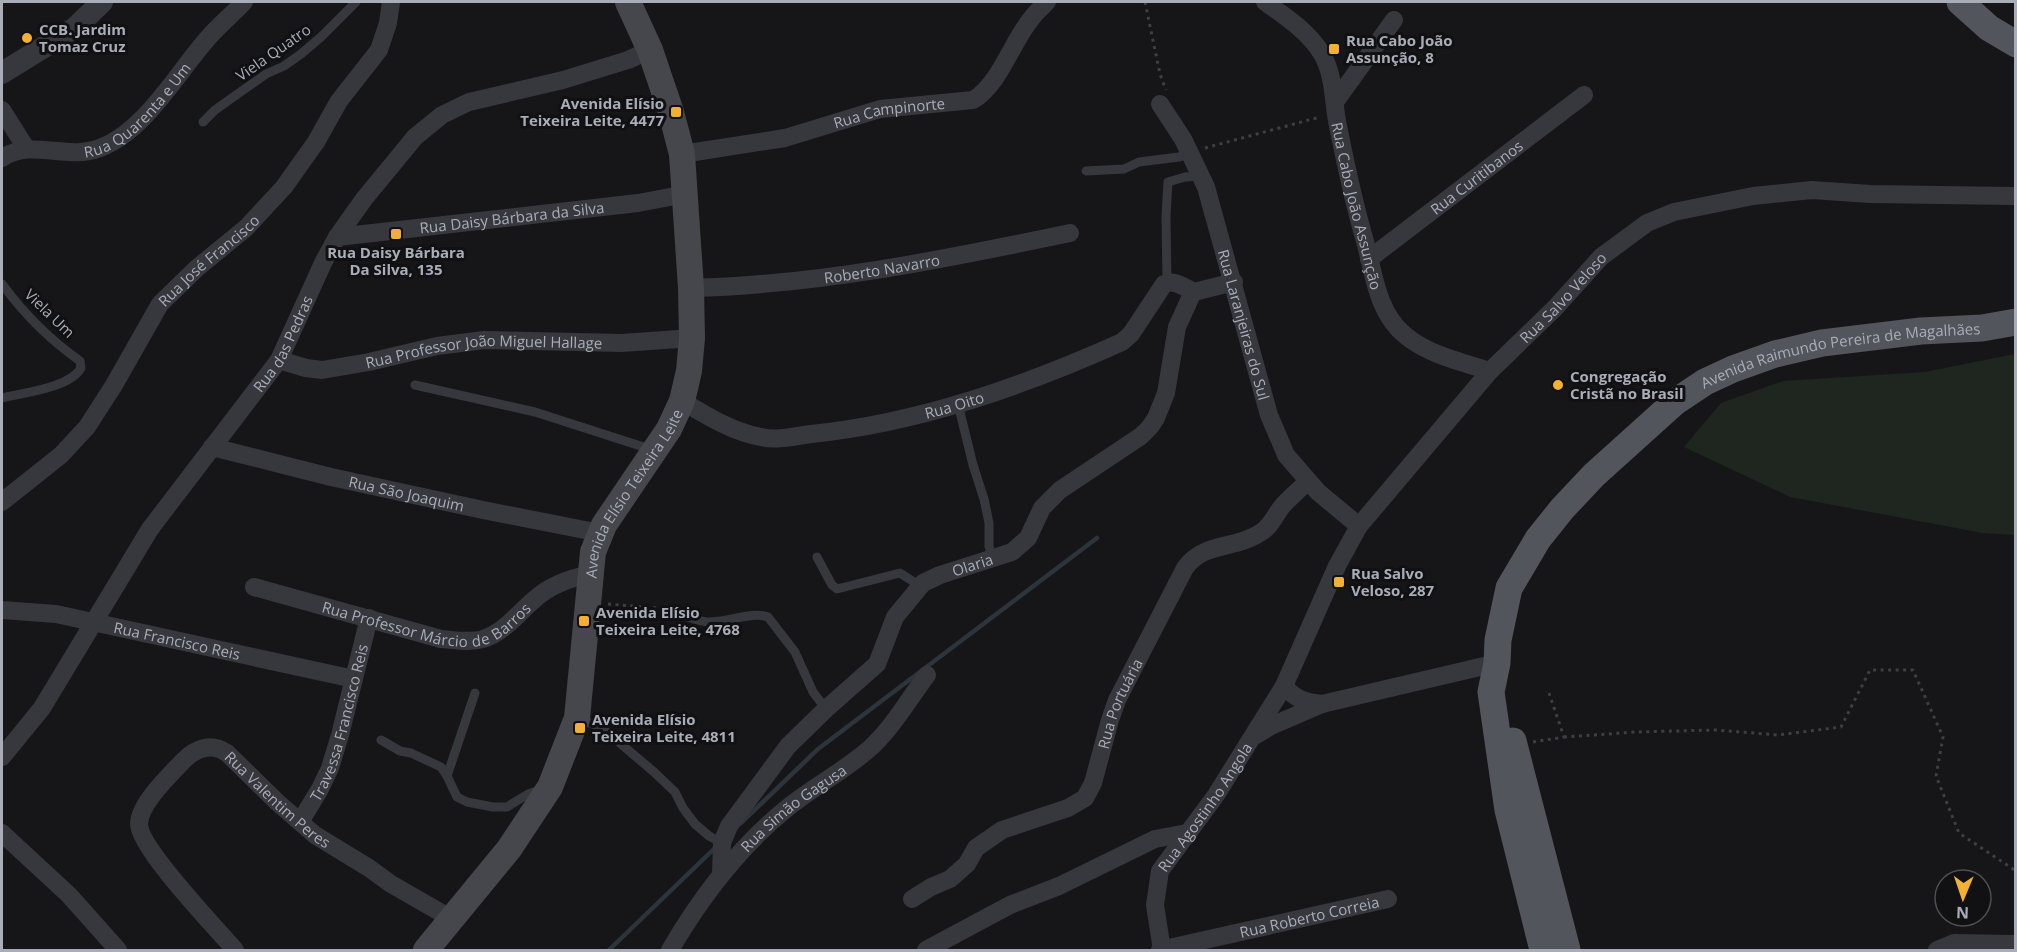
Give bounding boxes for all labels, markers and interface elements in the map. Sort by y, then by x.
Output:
place label: CCB. Jardim Tomaz Cruz [39,19,126,56]
street label: Viela Quatro [232,19,314,85]
place label: Rua Cabo João Assunção, 8 [1346,30,1453,67]
marker: CCB. Jardim Tomaz Cruz [20,31,34,45]
marker: Rua Cabo João Assunção, 8 [1327,42,1341,56]
street label: Rua Quarenta e Um [82,58,195,162]
place label: Avenida Elísio Teixeira Leite, 4477 [520,93,664,130]
street label: Rua Campinorte [831,93,946,133]
marker: Avenida Elísio Teixeira Leite, 4477 [669,105,683,119]
street label: Rua Cabo João Assunção [1327,120,1387,292]
street label: Rua Curitibanos [1426,135,1527,219]
street label: Rua Daisy Bárbara da Silva [419,197,605,238]
street label: Rua José Francisco [154,210,263,311]
marker: Rua Daisy Bárbara Da Silva, 135 [389,227,403,241]
place label: Rua Daisy Bárbara Da Silva, 135 [327,242,465,279]
street label: Rua Laranjeiras do Sul [1214,247,1274,402]
street label: Rua Salvo Veloso [1515,248,1611,347]
street label: Roberto Navarro [823,249,941,287]
street label: Viela Um [21,284,79,342]
street label: Rua das Pedras [248,292,317,396]
street label: Avenida Raimundo Pereira de Magalhães [1697,318,1981,393]
street label: Rua Professor João Miguel Hallage [363,330,602,373]
place label: Congregação Cristã no Brasil [1570,366,1683,403]
marker: Congregação Cristã no Brasil [1551,378,1565,392]
street label: Rua Oito [923,387,986,423]
street label: Avenida Elísio Teixeira Leite [581,405,687,579]
street label: Rua São Joaquim [347,471,466,516]
street label: Olaria [949,549,995,581]
place label: Rua Salvo Veloso, 287 [1351,563,1435,600]
marker: Rua Salvo Veloso, 287 [1332,575,1346,589]
street label: Rua Professor Márcio de Barros [313,591,535,613]
text: Rua Professor Márcio de Barros [320,596,535,651]
place label: Avenida Elísio Teixeira Leite, 4768 [596,602,740,639]
marker: Avenida Elísio Teixeira Leite, 4768 [577,614,591,628]
street label: Rua Francisco Reis [112,617,242,664]
street label: Travessa Francisco Reis [305,642,372,805]
street label: Rua Portuária [1093,655,1147,751]
place label: Avenida Elísio Teixeira Leite, 4811 [592,709,736,746]
marker: Avenida Elísio Teixeira Leite, 4811 [573,721,587,735]
street label: Rua Agostinho Angola [1153,739,1256,876]
street label: Rua Valentim Peres [221,747,334,852]
street label: Rua Simão Gagusa [736,760,850,856]
north arrow [1933,868,1993,928]
street label: Rua Roberto Correia [1238,891,1381,942]
text: N [1956,902,1969,924]

